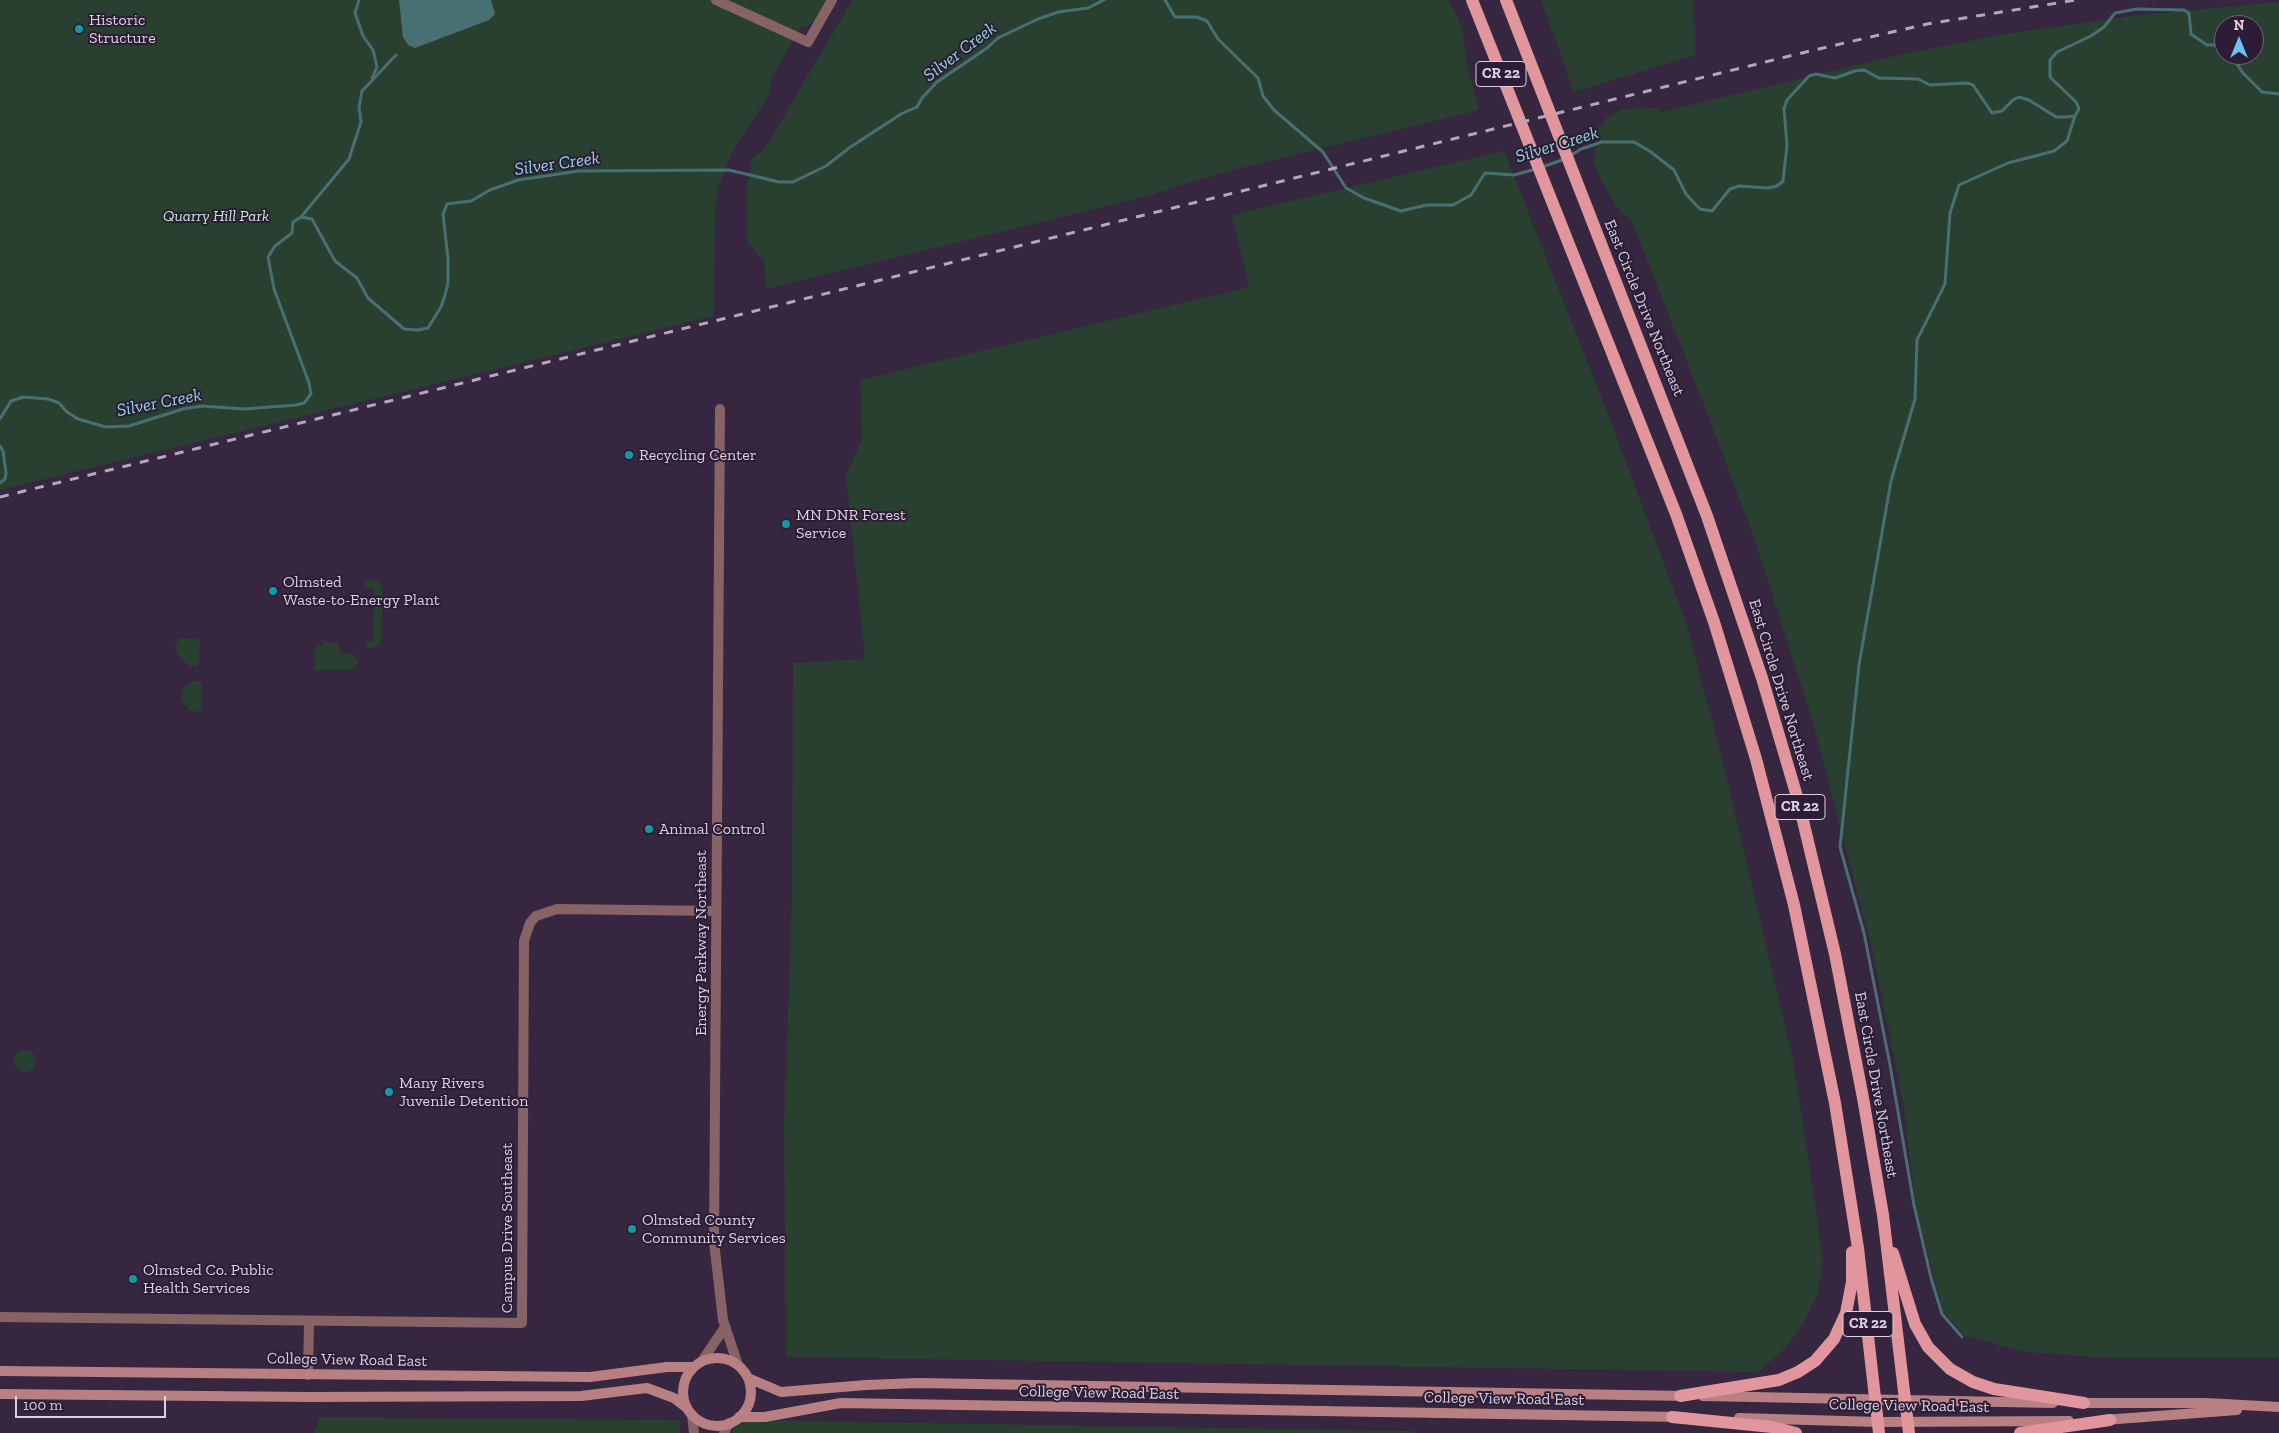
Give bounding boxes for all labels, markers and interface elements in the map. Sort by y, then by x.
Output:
place label: Historic Structure [89,10,156,48]
north arrow [2214,15,2264,65]
text: N [2234,17,2244,34]
water label: Silver Creek [919,18,1001,86]
marker: Historic Structure [73,23,85,35]
road number: CR 22 [1476,62,1526,86]
water label: Silver Creek [1513,122,1601,168]
water label: Silver Creek [513,147,601,181]
park label: Quarry Hill Park [163,206,269,226]
street label: East Circle Drive Northeast [1600,217,1688,399]
water label: Silver Creek [115,384,203,422]
place label: Recycling Center [639,445,756,465]
marker: Recycling Center [623,449,635,461]
place label: MN DNR Forest Service [796,505,906,543]
marker: MN DNR Forest Service [780,518,792,530]
place label: Olmsted Waste-to-Energy Plant [283,572,440,610]
marker: Olmsted Waste-to-Energy Plant [267,585,279,597]
street label: East Circle Drive Northeast [1744,597,1818,783]
road number: CR 22 [1775,794,1825,820]
place label: Animal Control [659,819,765,839]
marker: Animal Control [643,823,655,835]
street label: Energy Parkway Northeast [691,850,711,1036]
street label: East Circle Drive Northeast [1850,990,1902,1180]
place label: Many Rivers Juvenile Detention [399,1073,528,1111]
marker: Many Rivers Juvenile Detention [383,1086,395,1098]
street label: Campus Drive Southeast [497,1143,517,1313]
place label: Olmsted County Community Services [642,1210,786,1248]
marker: Olmsted County Community Services [626,1223,638,1235]
place label: Olmsted Co. Public Health Services [143,1260,274,1298]
marker: Olmsted Co. Public Health Services [127,1273,139,1285]
road number: CR 22 [1843,1312,1893,1336]
street label: College View Road East [267,1349,427,1371]
street label: College View Road East [1019,1382,1179,1404]
scale bar [18,1386,169,1418]
street label: College View Road East [1424,1388,1584,1410]
street label: College View Road East [1829,1395,1989,1417]
text: 100 m [23,1396,62,1414]

